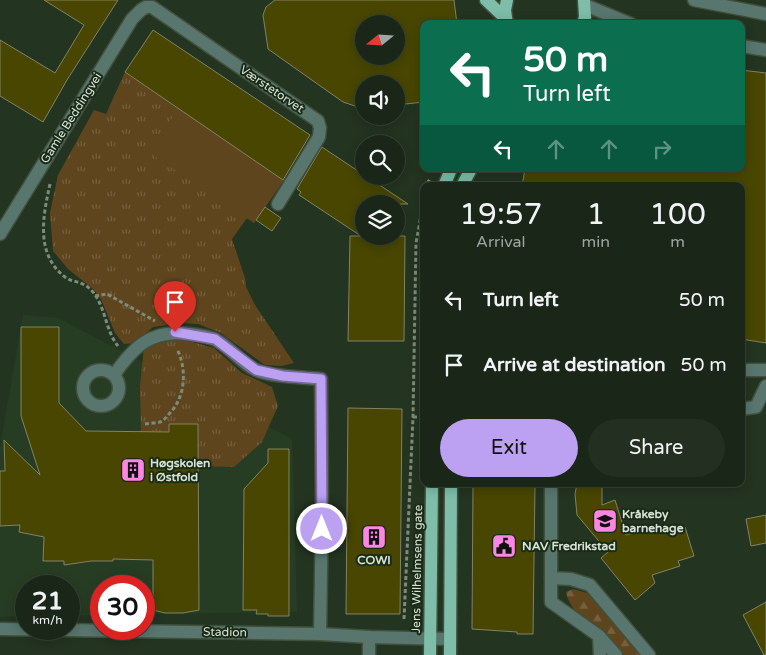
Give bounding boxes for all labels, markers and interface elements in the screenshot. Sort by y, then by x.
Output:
north arrow [355,15,405,65]
map controls [355,15,405,245]
text: 50 m [523,39,608,81]
icon: left [440,40,505,105]
street label: Værstetorvet [237,62,307,116]
street label: Gamle Beddingvei [38,70,104,166]
button: sound [355,75,405,125]
text: Turn left [523,81,611,107]
button: search [355,135,405,185]
icon: left [489,135,517,163]
icon: ahead [542,135,570,163]
icon: ahead [595,135,623,163]
icon: right [648,135,676,163]
button: layers [355,195,405,245]
text: 19:57 [459,196,542,233]
text: 1 [586,196,605,233]
text: 100 [649,196,706,233]
text: Arrival [476,232,526,252]
text: min [582,232,610,252]
text: m [670,232,685,252]
pin [154,281,196,332]
icon: left [440,286,468,314]
icon: arrive [161,288,189,316]
text: Turn left [483,289,559,311]
text: 50 m [679,289,725,311]
icon: arrive [440,351,468,379]
text: Arrive at destination [483,354,666,376]
text: 50 m [681,354,727,376]
button: Exit [440,419,578,477]
button: Share [588,419,725,477]
place label: Høgskolen i Østfold [150,456,210,484]
building icon: Høgskolen i Østfold [120,457,146,483]
position arrow [295,502,347,554]
street label: Jens Wilhelmsens gate [409,504,425,634]
place label: Kråkeby barnehage [622,507,684,536]
school or university icon: Kråkeby barnehage [592,508,618,534]
building icon: COWI [361,524,387,550]
public building icon: NAV Fredrikstad [491,533,517,559]
place label: NAV Fredrikstad [522,539,616,553]
place label: COWI [357,553,391,567]
speed limit sign: 30 [90,575,155,640]
text: 21 [32,586,63,616]
text: km/h [32,613,63,627]
street label: Stadion [203,625,247,639]

